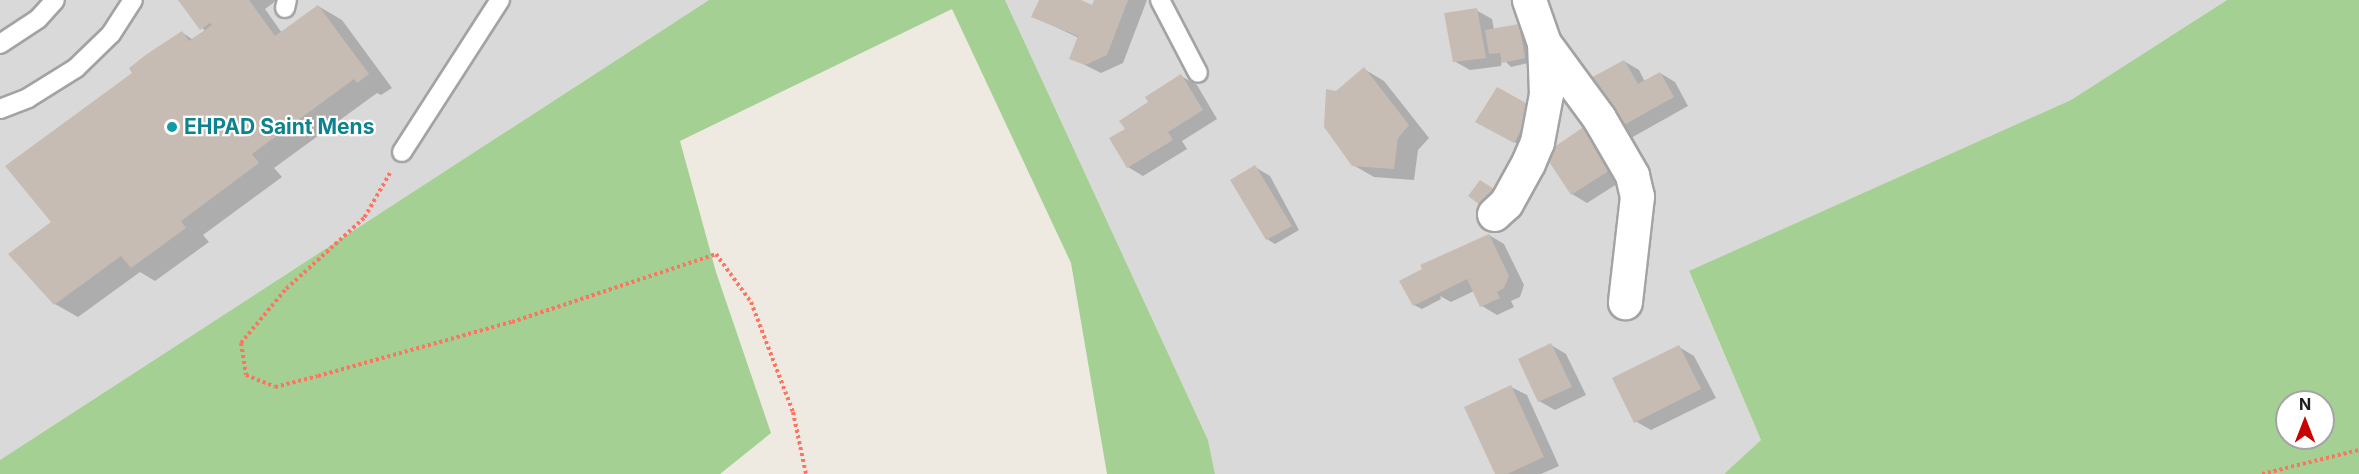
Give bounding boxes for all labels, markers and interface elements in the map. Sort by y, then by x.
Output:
place label: EHPAD Saint Mens [184,114,374,140]
marker: EHPAD Saint Mens [165,120,179,134]
north arrow [2275,390,2335,450]
text: N [2299,394,2311,414]

